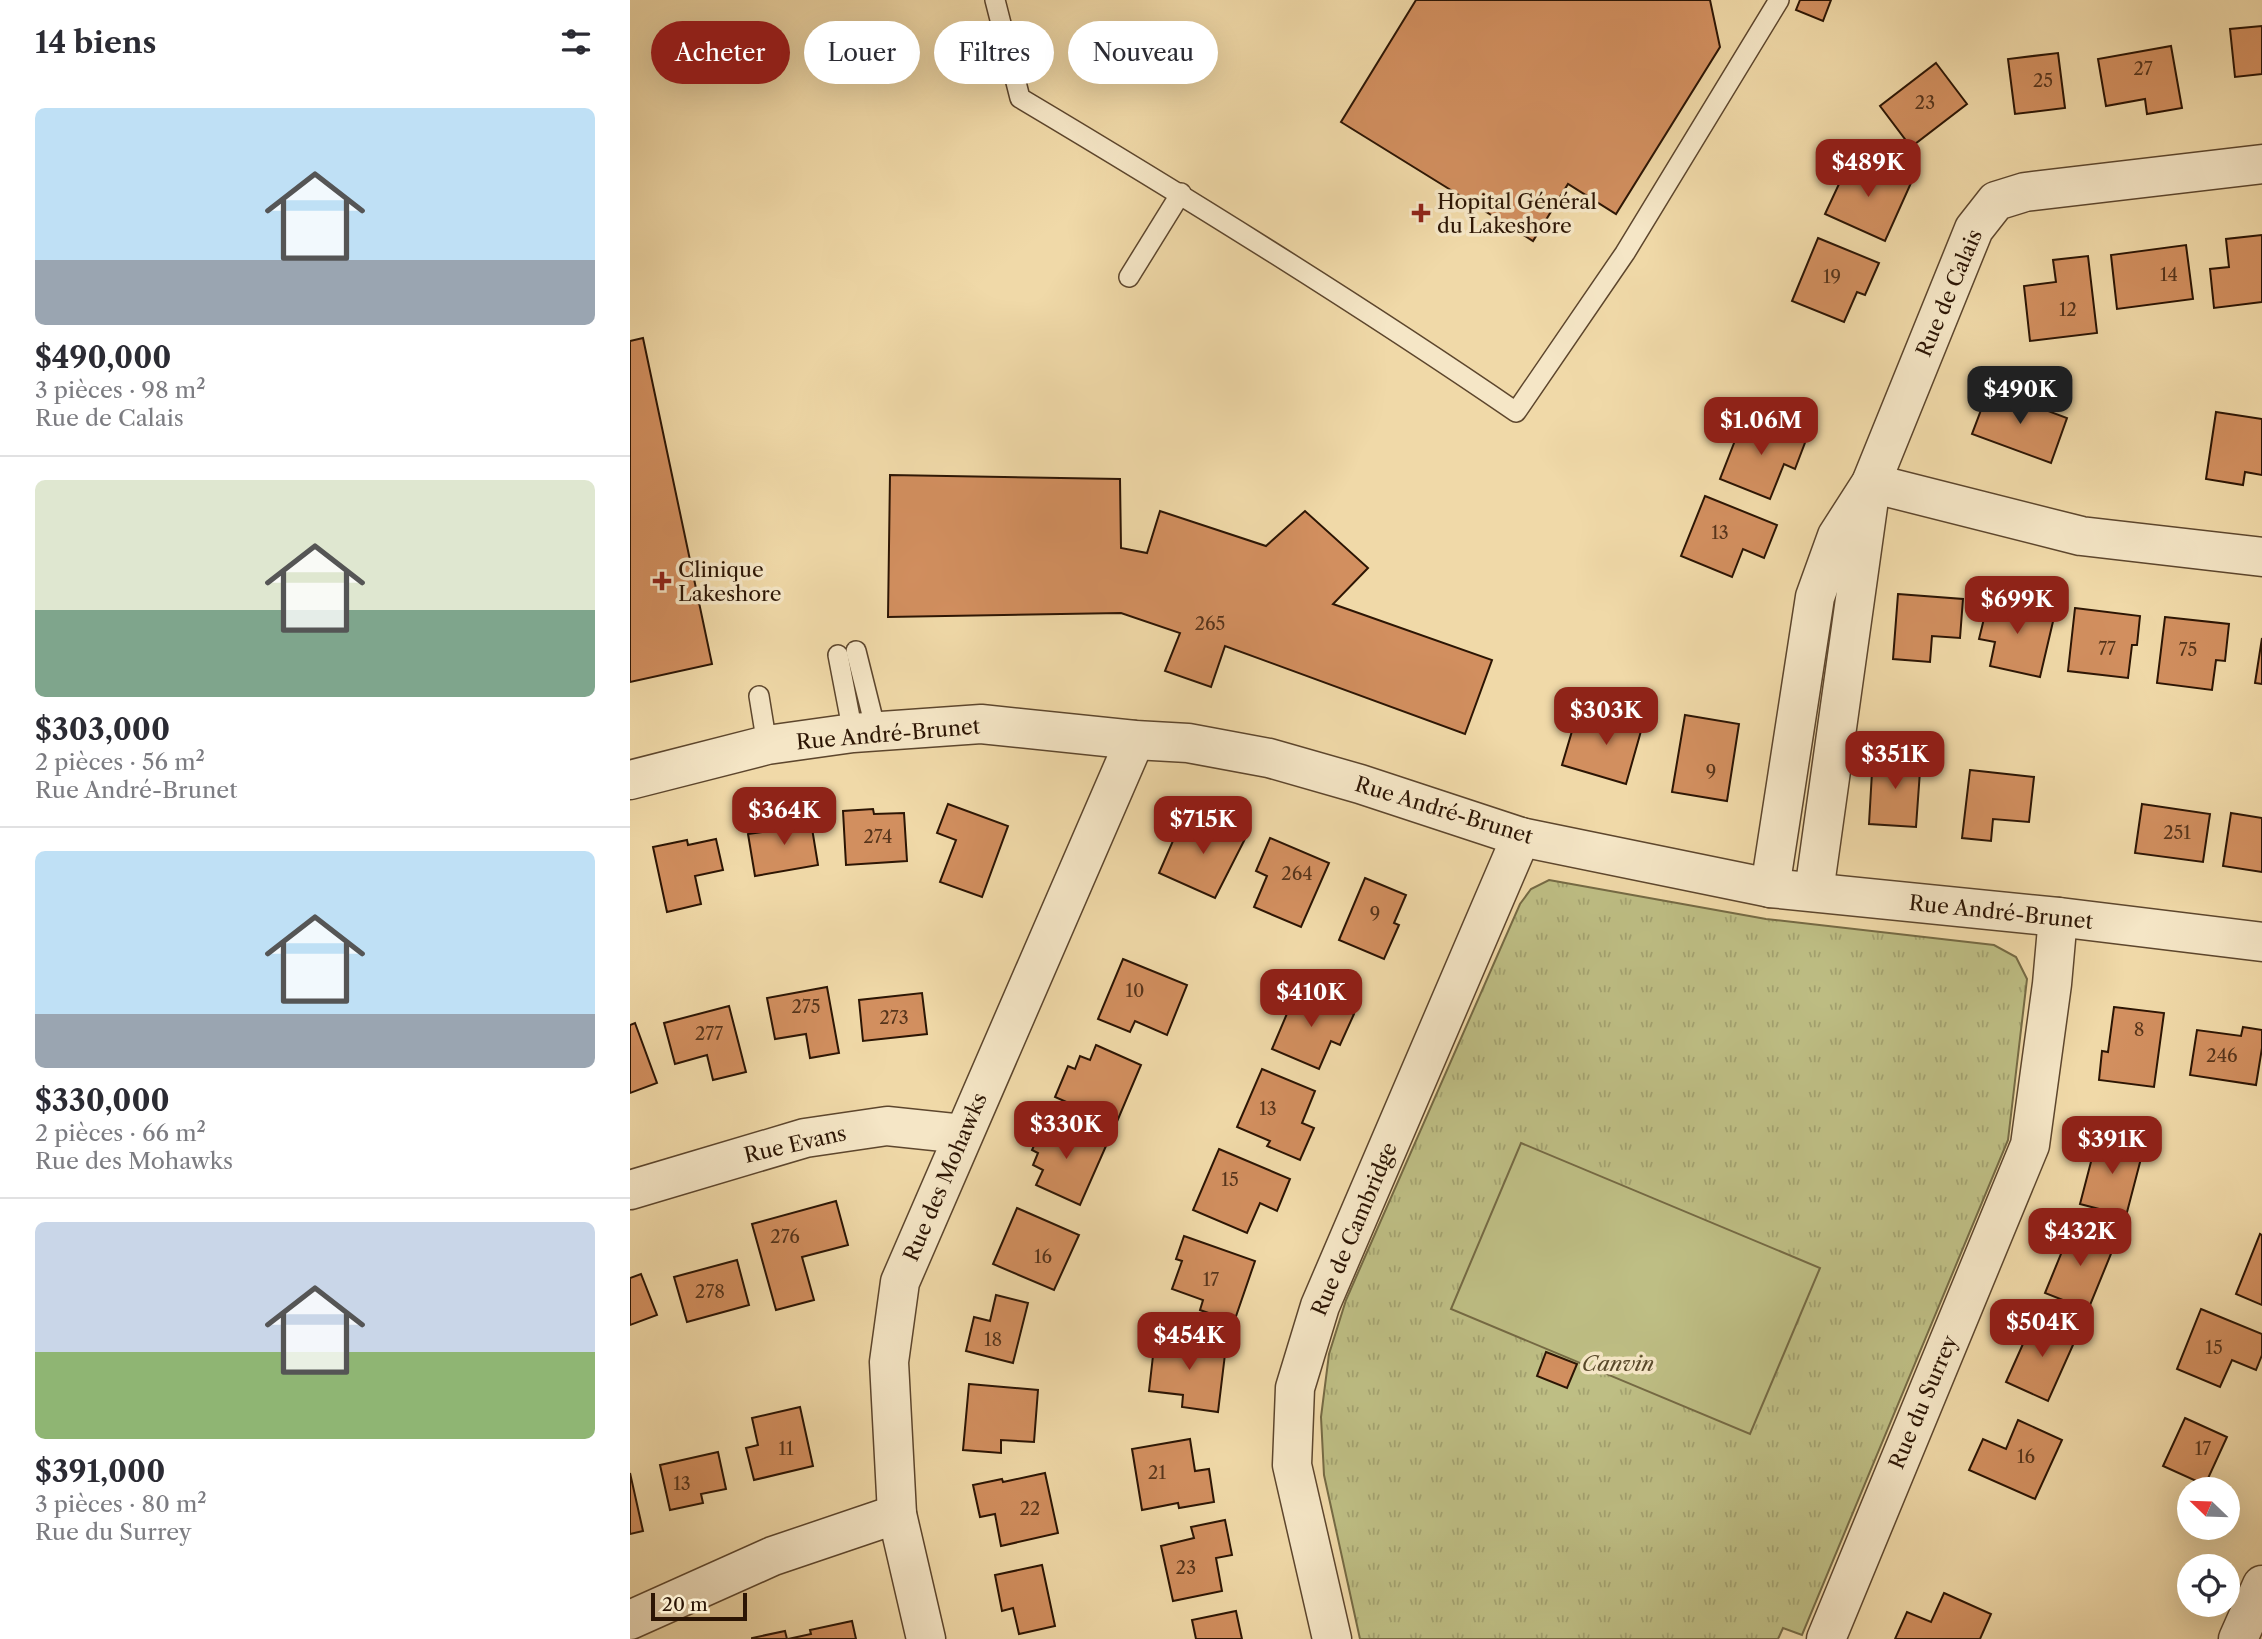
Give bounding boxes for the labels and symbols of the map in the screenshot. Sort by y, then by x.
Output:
house number: 27 [2133,58,2153,80]
house number: 25 [2033,70,2053,92]
house number: 23 [1915,92,1935,114]
pin: $489K [1819,140,1917,199]
place label: Hopital Général du Lakeshore [1437,189,1597,238]
marker: Hopital Général du Lakeshore [1411,203,1431,223]
street label: Rue de Calais [1911,226,1987,360]
house number: 14 [2160,264,2178,286]
house number: 19 [1823,266,1841,288]
house number: 12 [2059,299,2077,321]
pin: $490K [1971,366,2069,426]
pin: $1.06M [1704,398,1818,457]
house number: 13 [1711,522,1729,544]
place label: Clinique Lakeshore [678,557,781,606]
marker: Clinique Lakeshore [652,571,672,591]
pin: $699K [1968,576,2066,636]
house number: 265 [1195,613,1225,635]
house number: 77 [2098,638,2116,660]
house number: 75 [2179,639,2197,661]
pin: $303K [1557,688,1655,747]
street label: Rue André-Brunet [795,713,982,755]
pin: $351K [1846,732,1944,791]
house number: 9 [1706,761,1716,783]
street label: Rue André-Brunet [1352,771,1537,849]
pin: $364K [735,788,833,847]
pin: $715K [1154,796,1252,856]
house number: 251 [2163,822,2191,844]
house number: 274 [863,826,893,848]
house number: 264 [1281,863,1313,885]
street label: Rue André-Brunet [1908,890,2095,934]
house number: 9 [1370,903,1380,925]
pin: $410K [1262,970,1360,1029]
house number: 10 [1126,980,1144,1002]
house number: 275 [792,996,820,1018]
house number: 273 [879,1007,909,1029]
house number: 8 [2134,1019,2144,1041]
house number: 277 [695,1023,723,1045]
house number: 246 [2206,1045,2238,1067]
street label: Rue des Mohawks [898,1089,992,1265]
house number: 13 [1259,1098,1277,1120]
pin: $330K [1017,1102,1115,1161]
pin: $391K [2063,1116,2161,1176]
street label: Rue Evans [741,1120,849,1168]
street label: Rue de Cambridge [1306,1138,1402,1320]
house number: 15 [1221,1169,1239,1191]
pin: $432K [2031,1208,2129,1268]
house number: 276 [770,1226,800,1248]
house number: 16 [1034,1246,1052,1268]
house number: 17 [1203,1269,1219,1291]
house number: 278 [695,1281,725,1303]
pin: $504K [1993,1300,2091,1359]
pin: $454K [1140,1312,1238,1372]
house number: 18 [984,1329,1002,1351]
street label: Rue du Surrey [1884,1331,1963,1473]
house number: 15 [2205,1337,2223,1359]
park label: Canvin [1582,1351,1654,1376]
house number: 11 [778,1438,794,1460]
house number: 17 [2195,1438,2211,1460]
house number: 16 [2017,1446,2035,1468]
house number: 21 [1148,1462,1166,1484]
house number: 13 [673,1473,691,1495]
north arrow [2177,1477,2240,1540]
house number: 22 [1020,1498,1040,1520]
house number: 23 [1176,1557,1196,1579]
scale bar [651,1590,747,1622]

